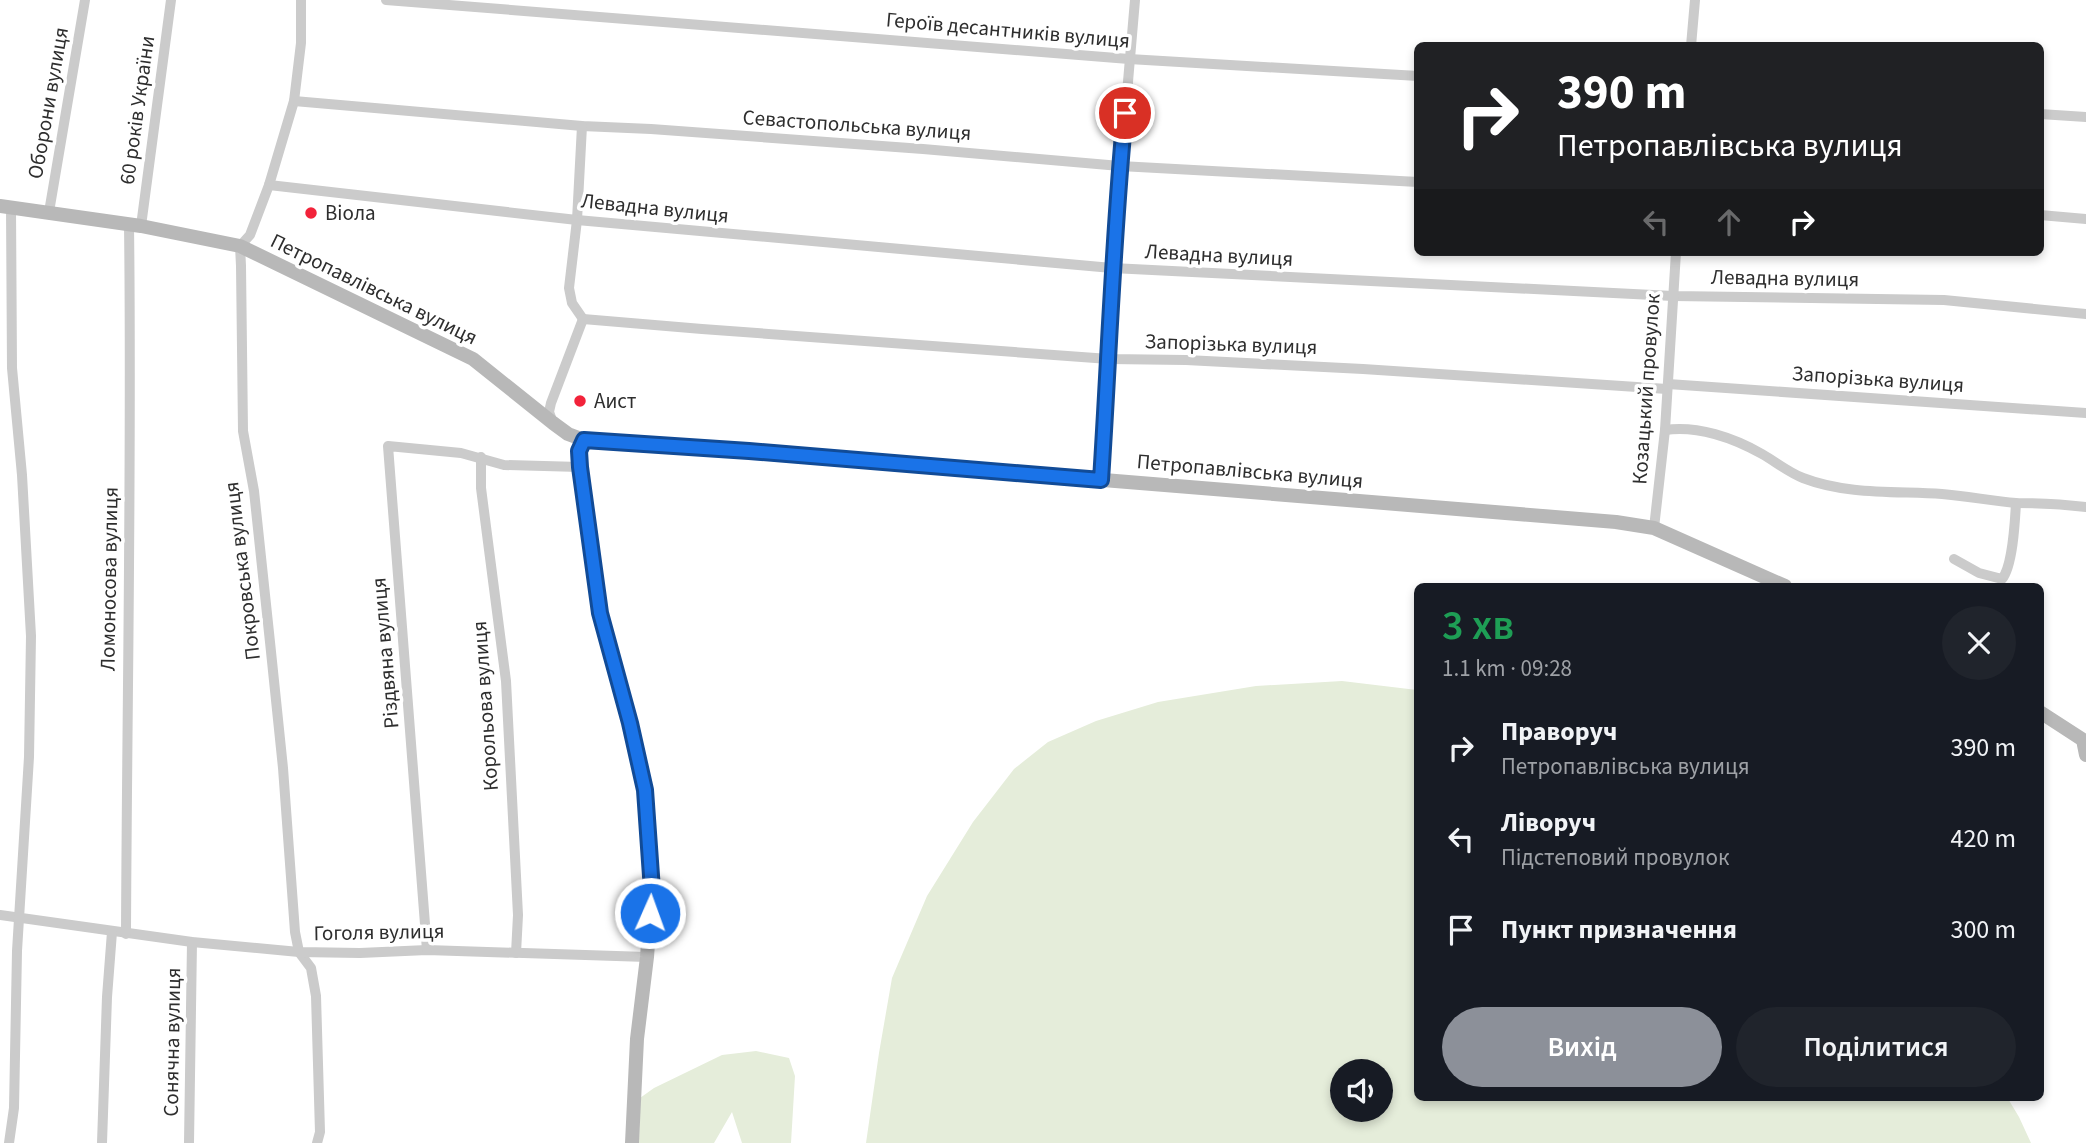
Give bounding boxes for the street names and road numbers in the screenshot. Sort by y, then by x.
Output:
street label: Героїв десантників вулиця [885,4,1131,56]
street label: Оборони вулиця [20,25,76,181]
street label: 60 років України [112,34,162,186]
street label: Севастопольська вулиця [742,102,972,148]
street label: Левадна вулиця [580,185,730,231]
street label: Петропавлівська вулиця [265,226,483,352]
street label: Левадна вулиця [1144,236,1294,274]
street label: Левадна вулиця [1711,262,1859,294]
street label: Козацький провулок [1624,292,1668,485]
street label: Запорізька вулиця [1144,326,1318,362]
street label: Запорізька вулиця [1791,358,1965,400]
street label: Петропавлівська вулиця [1136,446,1364,496]
street label: Покровська вулиця [216,480,268,662]
street label: Ломоносова вулиця [92,487,126,671]
street label: Різдвяна вулиця [363,576,407,730]
street label: Корольова вулиця [464,620,506,792]
street label: Гоголя вулиця [313,916,445,948]
street label: Сонячна вулиця [156,967,188,1117]

